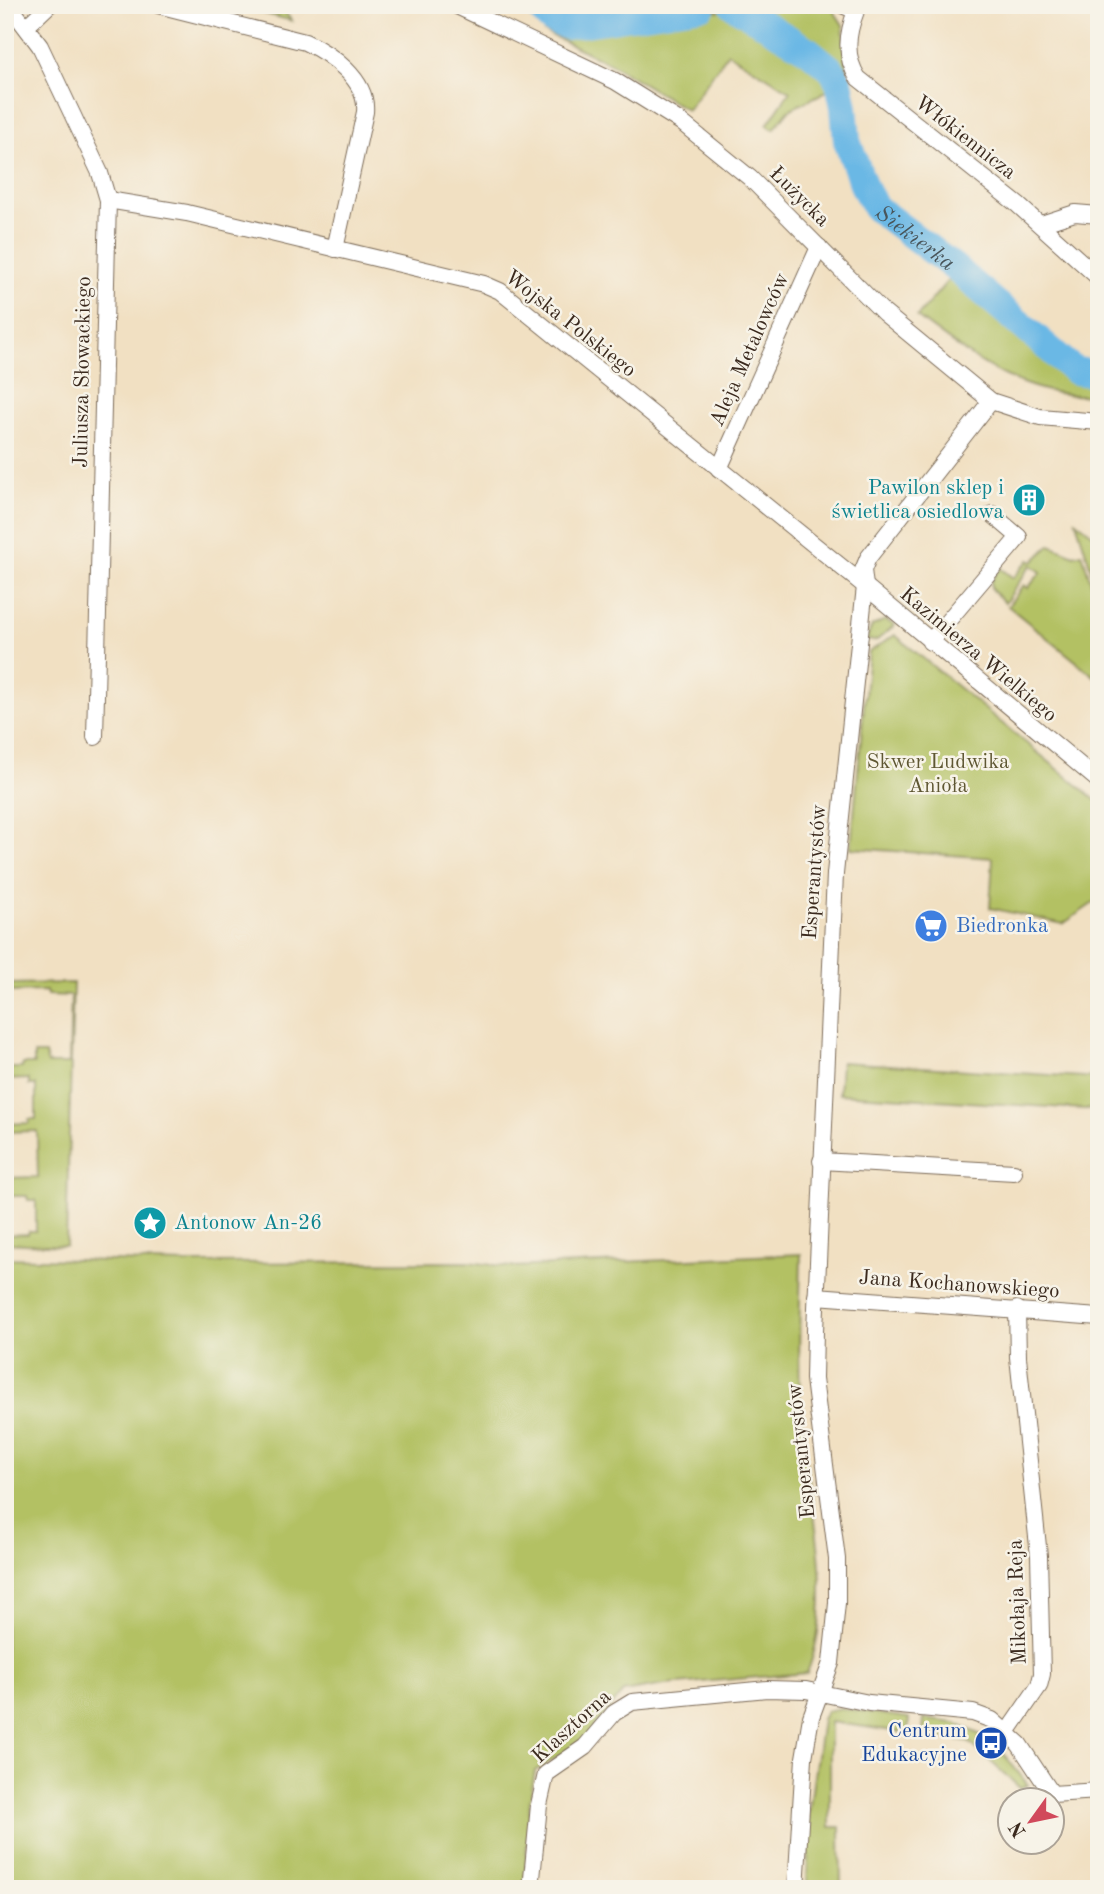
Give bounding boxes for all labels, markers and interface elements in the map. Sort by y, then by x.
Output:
street label: Włókiennicza [910,92,1020,184]
street label: Łużycka [765,163,833,231]
water label: Siekierka [871,201,960,275]
street label: Wojska Polskiego [500,266,640,382]
street label: Aleja Metalowców [707,270,793,430]
street label: Juliusza Słowackiego [71,276,95,468]
place label: Pawilon sklep i świetlica osiedlowa [832,478,1004,523]
building icon: Pawilon sklep i świetlica osiedlowa [1010,481,1048,519]
street label: Kazimierza Wielkiego [895,583,1061,727]
park label: Skwer Ludwika Anioła [867,752,1009,797]
street label: Esperantystów [800,804,830,940]
supermarket icon: Biedronka [912,907,950,945]
place label: Biedronka [956,916,1048,937]
place icon: Antonow An-26 [131,1204,169,1242]
place label: Antonow An-26 [174,1213,322,1234]
street label: Jana Kochanowskiego [858,1268,1060,1302]
street label: Esperantystów [784,1382,820,1520]
street label: Mikołaja Reja [1005,1539,1031,1665]
street label: Klasztorna [528,1686,616,1768]
place label: Centrum Edukacyjne [861,1721,967,1766]
bus stop icon: Centrum Edukacyjne [972,1724,1010,1762]
north arrow [996,1786,1066,1856]
text: N [1007,1817,1031,1840]

